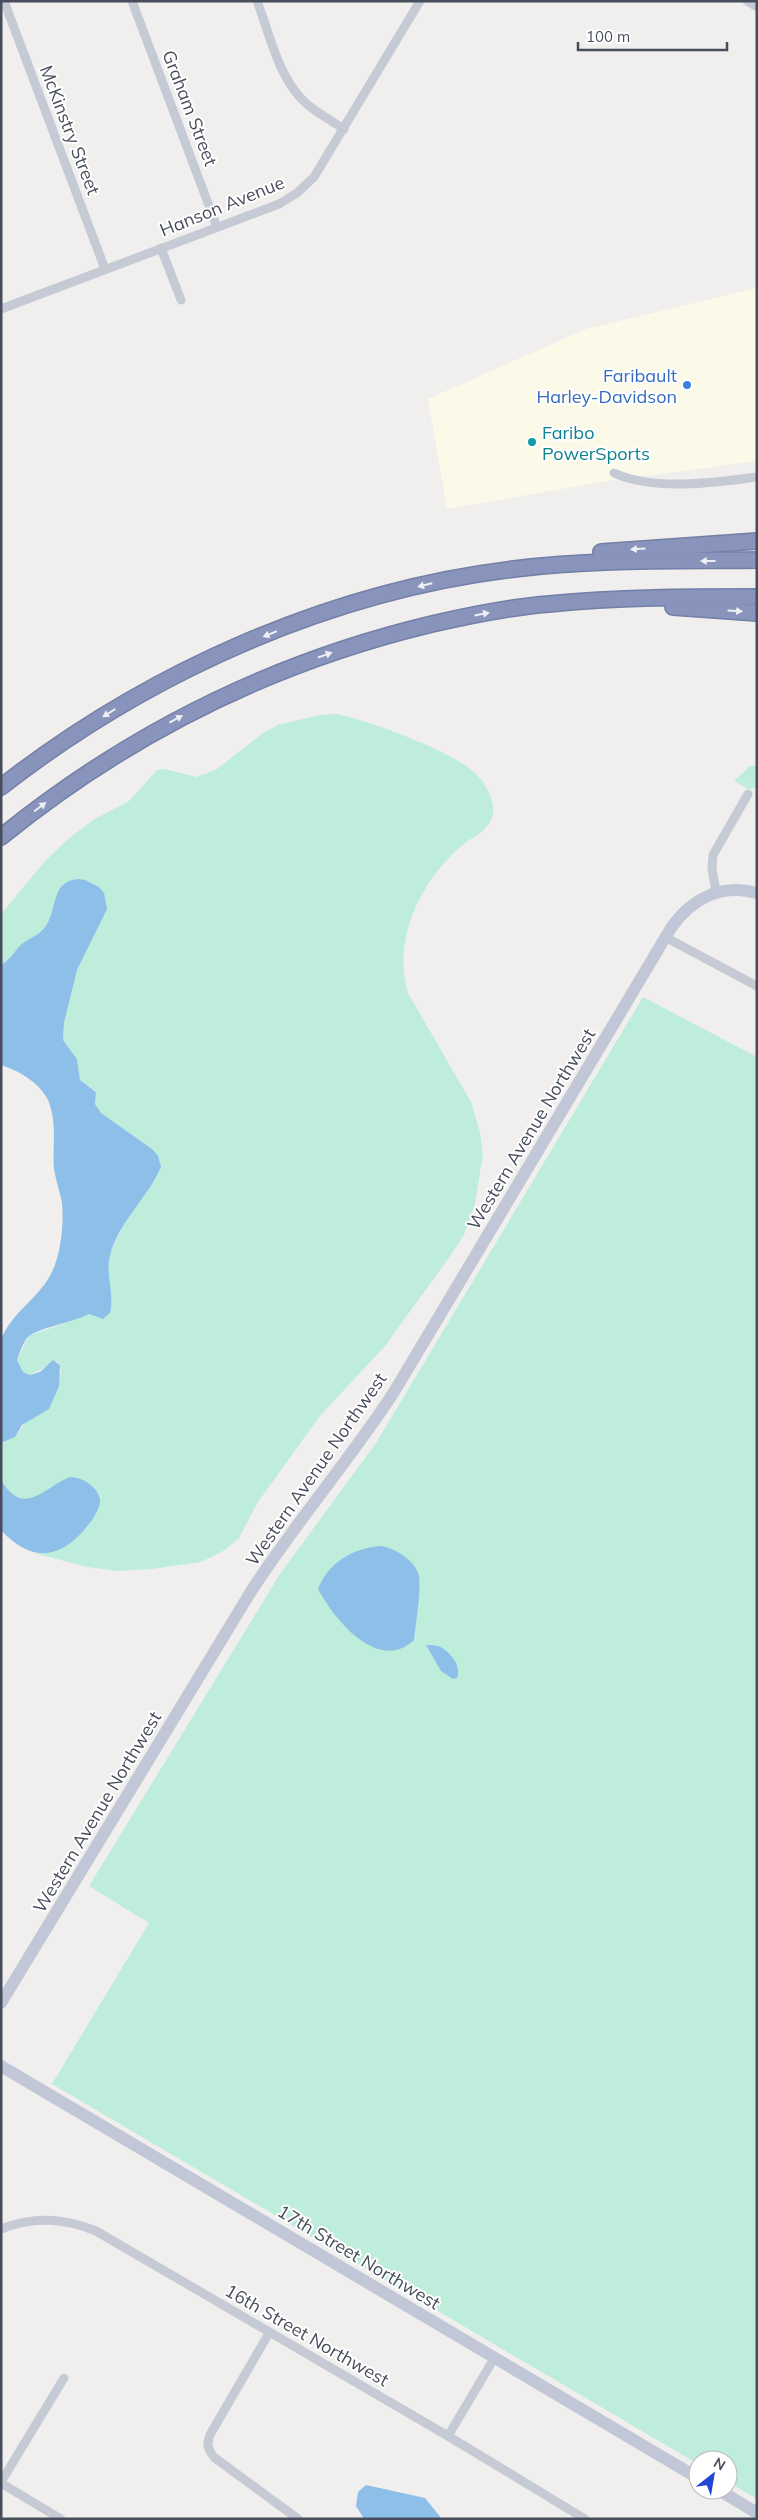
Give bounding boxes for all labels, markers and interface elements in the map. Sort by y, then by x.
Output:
scale bar [578,20,727,52]
text: 100 m [586,27,630,46]
street label: Graham Street [157,47,223,169]
street label: McKinstry Street [35,62,105,198]
street label: Hanson Avenue [156,171,288,241]
place label: Faribault Harley-Davidson [536,364,677,408]
marker: Faribault Harley-Davidson [681,379,693,391]
place label: Faribo PowerSports [542,421,650,465]
marker: Faribo PowerSports [526,436,538,448]
one-way arrow [630,545,646,553]
one-way arrow [700,557,716,565]
one-way arrow [417,581,432,589]
one-way arrow [727,607,743,615]
one-way arrow [475,610,490,618]
one-way arrow [262,630,277,638]
one-way arrow [318,651,333,659]
one-way arrow [102,708,115,718]
one-way arrow [169,715,183,723]
one-way arrow [33,802,46,813]
street label: Western Avenue Northwest [462,1024,600,1234]
street label: Western Avenue Northwest [240,1368,392,1570]
street label: Western Avenue Northwest [28,1707,166,1917]
street label: 17th Street Northwest [274,2199,444,2315]
street label: 16th Street Northwest [221,2279,393,2391]
north arrow [688,2450,738,2500]
text: N [711,2453,729,2474]

